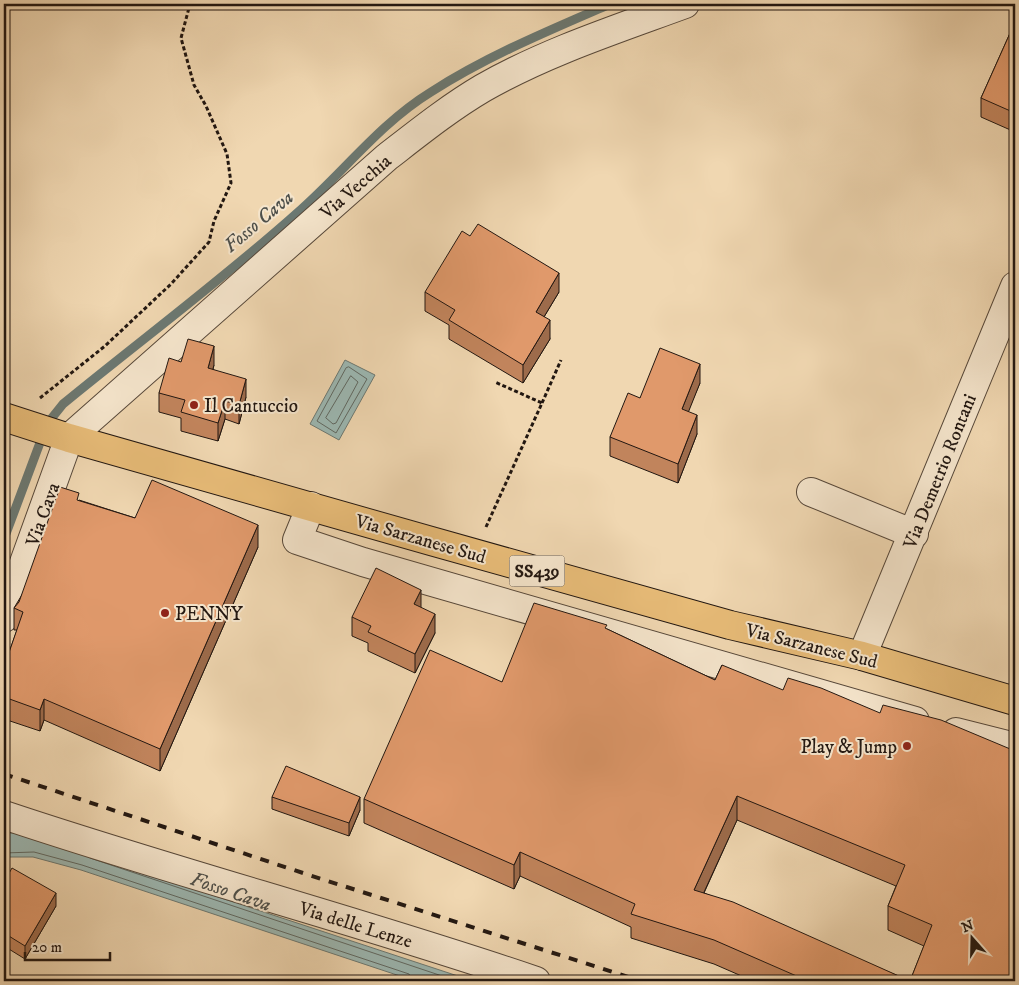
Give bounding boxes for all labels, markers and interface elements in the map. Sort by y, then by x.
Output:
street label: Via Vecchia [315,150,396,225]
water label: Fosso Cava [219,186,299,259]
street label: Via Demetrio Rontani [898,391,982,553]
place label: Il Cantuccio [204,395,298,418]
marker: Il Cantuccio [188,399,200,411]
street label: Via Cava [21,480,66,550]
street label: Via Sarzanese Sud [352,510,489,569]
road number: SS439 [510,556,564,586]
place label: PENNY [175,603,244,626]
marker: PENNY [159,607,171,619]
street label: Via Sarzanese Sud [742,619,880,674]
place label: Play & Jump [800,736,897,759]
marker: Play & Jump [901,740,913,752]
water label: Fosso Cava [187,867,274,918]
street label: Via delle Lenze [295,897,415,954]
north arrow [946,912,996,962]
text: N [959,916,977,937]
scale bar [25,930,110,962]
text: 20 m [32,938,62,957]

